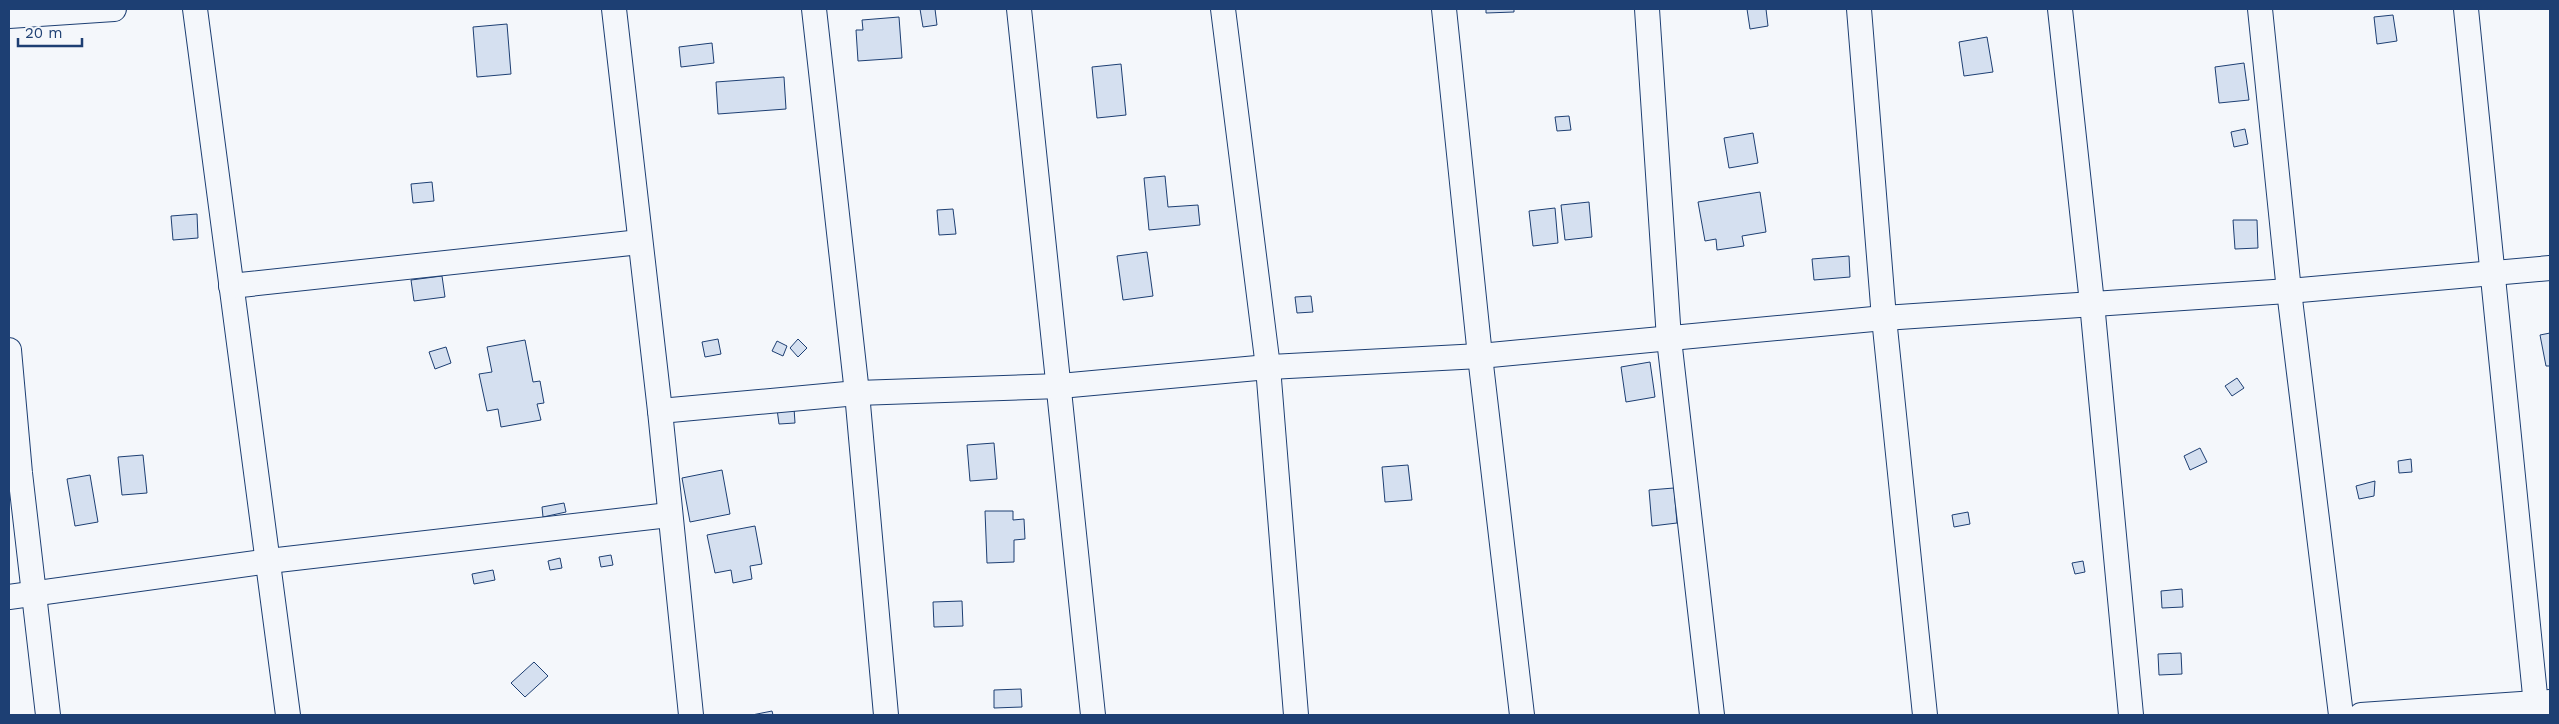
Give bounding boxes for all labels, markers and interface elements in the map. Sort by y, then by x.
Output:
scale bar [18,15,81,47]
text: 20 m [25,24,63,42]

